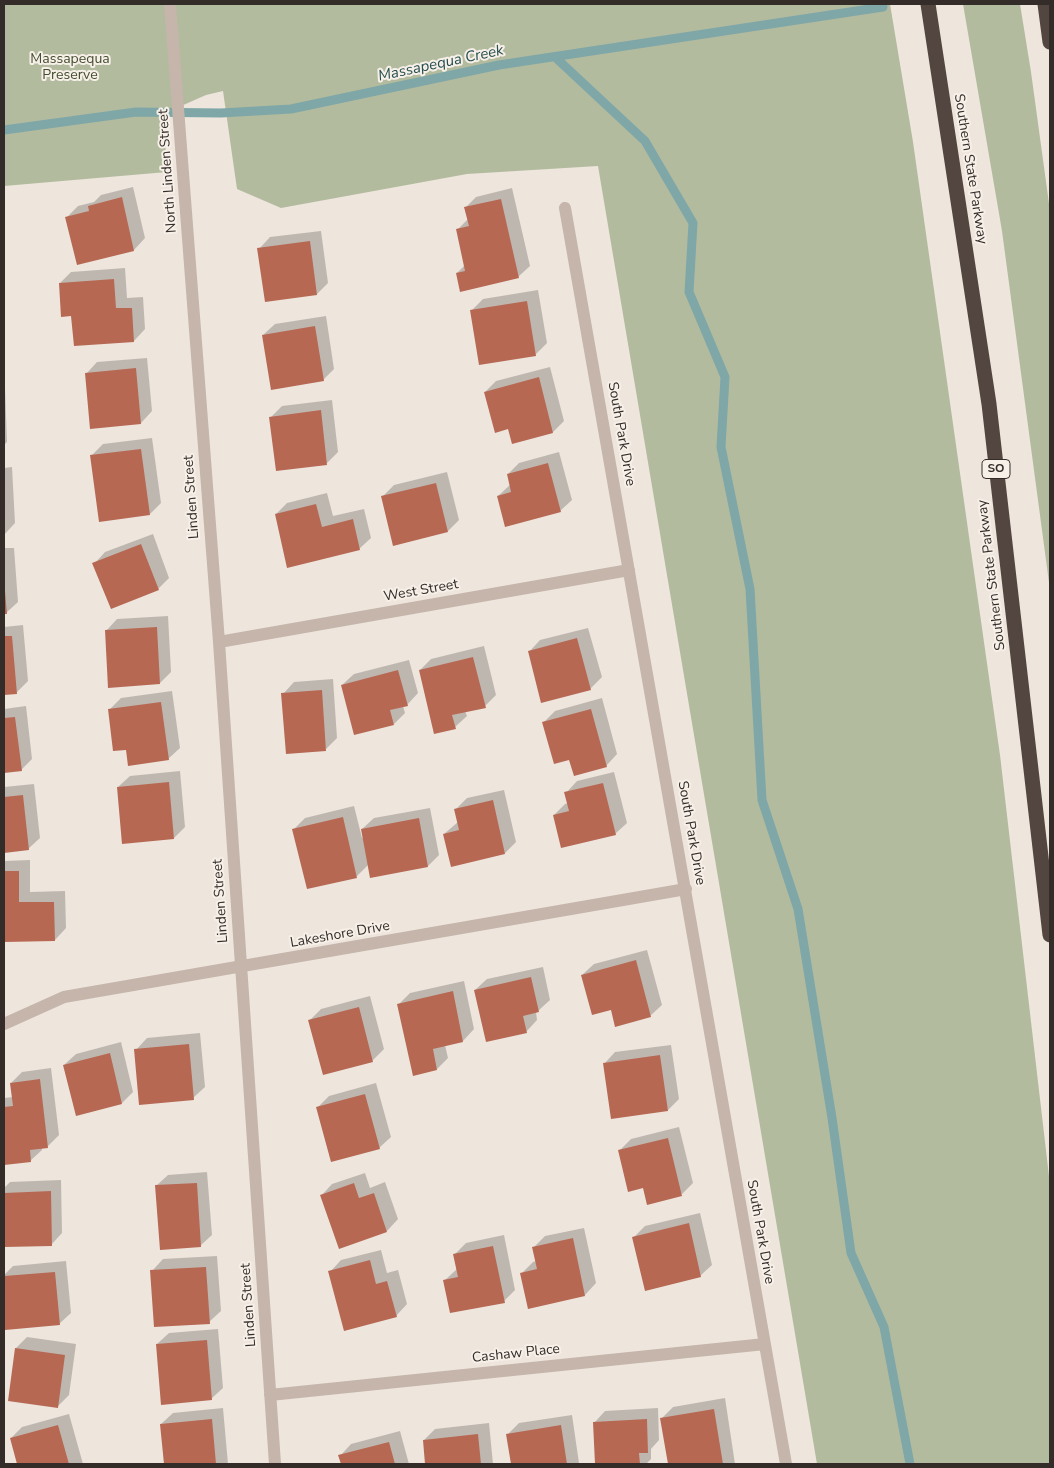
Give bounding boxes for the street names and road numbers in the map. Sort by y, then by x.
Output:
street label: Southern State Parkway [950,93,990,245]
street label: North Linden Street [155,108,181,234]
street label: South Park Drive [604,381,638,487]
street label: Linden Street [181,454,203,540]
road number: SO [982,459,1010,478]
street label: Southern State Parkway [974,499,1010,651]
street label: West Street [382,576,460,606]
street label: South Park Drive [674,780,708,886]
street label: Linden Street [210,858,232,944]
street label: Lakeshore Drive [289,918,391,952]
street label: South Park Drive [743,1179,777,1285]
street label: Linden Street [238,1262,260,1348]
street label: Cashaw Place [471,1341,561,1367]

